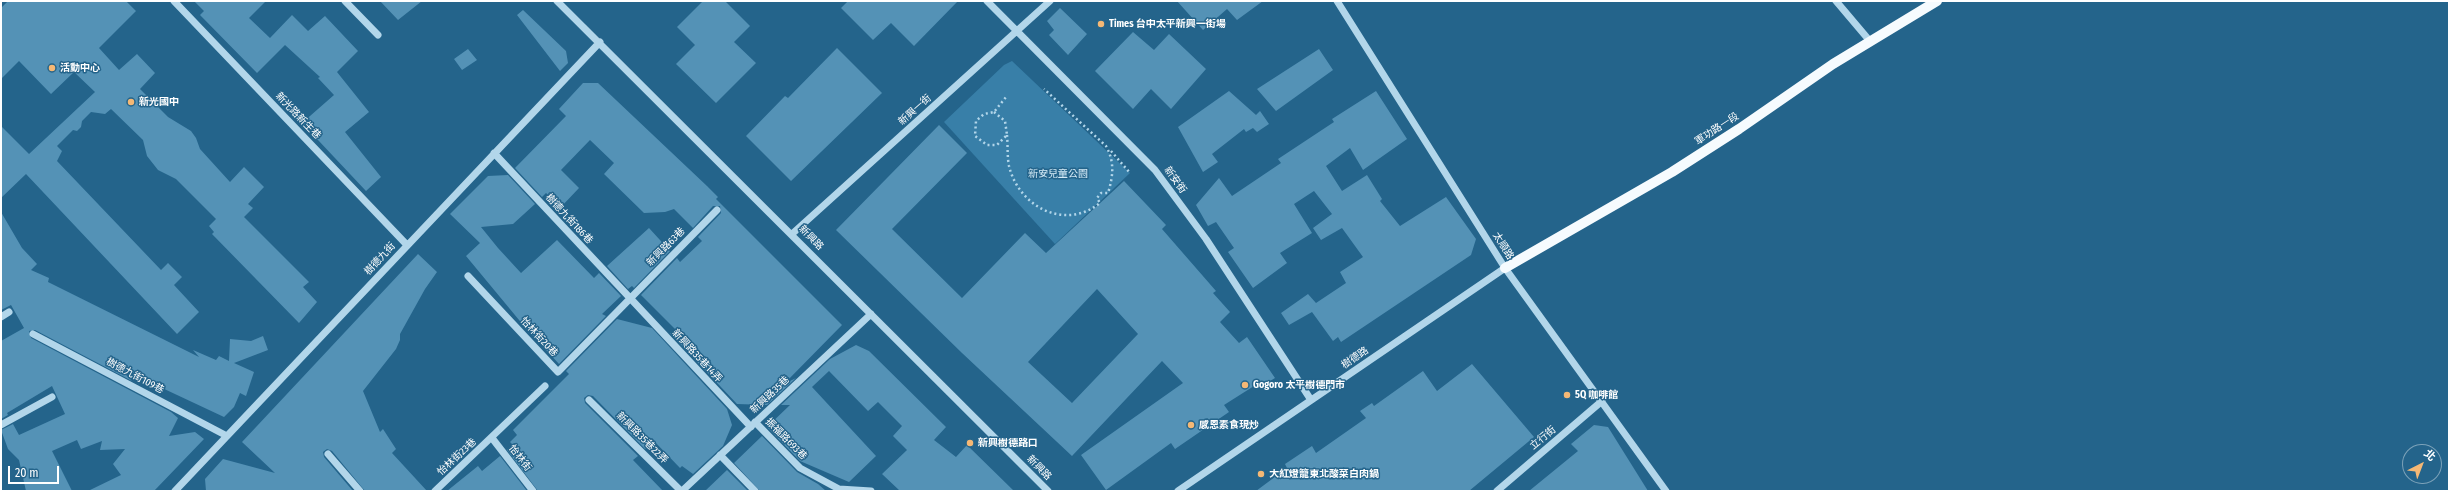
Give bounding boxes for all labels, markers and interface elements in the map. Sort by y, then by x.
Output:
place label: Times 台中太平新興一街場 [1109,18,1226,30]
marker: Times 台中太平新興一街場 [1096,19,1106,29]
place label: 活動中心 [60,62,100,74]
marker: 活動中心 [47,63,57,73]
street label: 新光路新生巷 [273,90,323,142]
street label: 新興一街 [896,92,934,128]
place label: 新光國中 [139,96,179,108]
marker: 新光國中 [126,97,136,107]
street label: 軍功路一段 [1693,110,1741,148]
street label: 新安街 [1161,164,1189,196]
park label: 新安兒童公園 [1028,168,1088,180]
street label: 樹德九街186巷 [543,192,595,246]
street label: 新興路 [796,223,826,253]
street label: 新興路63巷 [644,225,688,269]
street label: 太順路 [1490,230,1516,262]
street label: 樹德九街 [362,240,398,278]
street label: 怡林街20巷 [518,315,560,359]
street label: 新興路35巷14弄 [669,327,725,385]
street label: 樹德路 [1339,345,1371,371]
street label: 樹德九街109巷 [104,356,166,396]
street label: 新興路35巷 [748,374,792,416]
place label: Gogoro 太平樹德門市 [1253,379,1345,391]
marker: Gogoro 太平樹德門市 [1240,380,1250,390]
place label: 5Q 咖啡館 [1575,389,1618,401]
marker: 5Q 咖啡館 [1562,390,1572,400]
street label: 新興路35巷22弄 [614,410,670,466]
street label: 振福路693巷 [763,416,809,462]
place label: 感恩素食現炒 [1199,419,1259,431]
marker: 感恩素食現炒 [1186,420,1196,430]
street label: 立行街 [1528,424,1558,452]
street label: 怡林街23巷 [435,436,479,478]
place label: 新興樹德路口 [978,437,1038,449]
marker: 新興樹德路口 [965,438,975,448]
street label: 怡林街 [506,442,534,474]
north arrow [2402,444,2442,484]
text: 北 [2421,447,2438,464]
street label: 新興路 [1024,453,1054,483]
scale bar [10,458,61,484]
text: 20 m [15,466,39,480]
place label: 大紅燈籠東北酸菜白肉鍋 [1269,468,1379,480]
marker: 大紅燈籠東北酸菜白肉鍋 [1256,469,1266,479]

